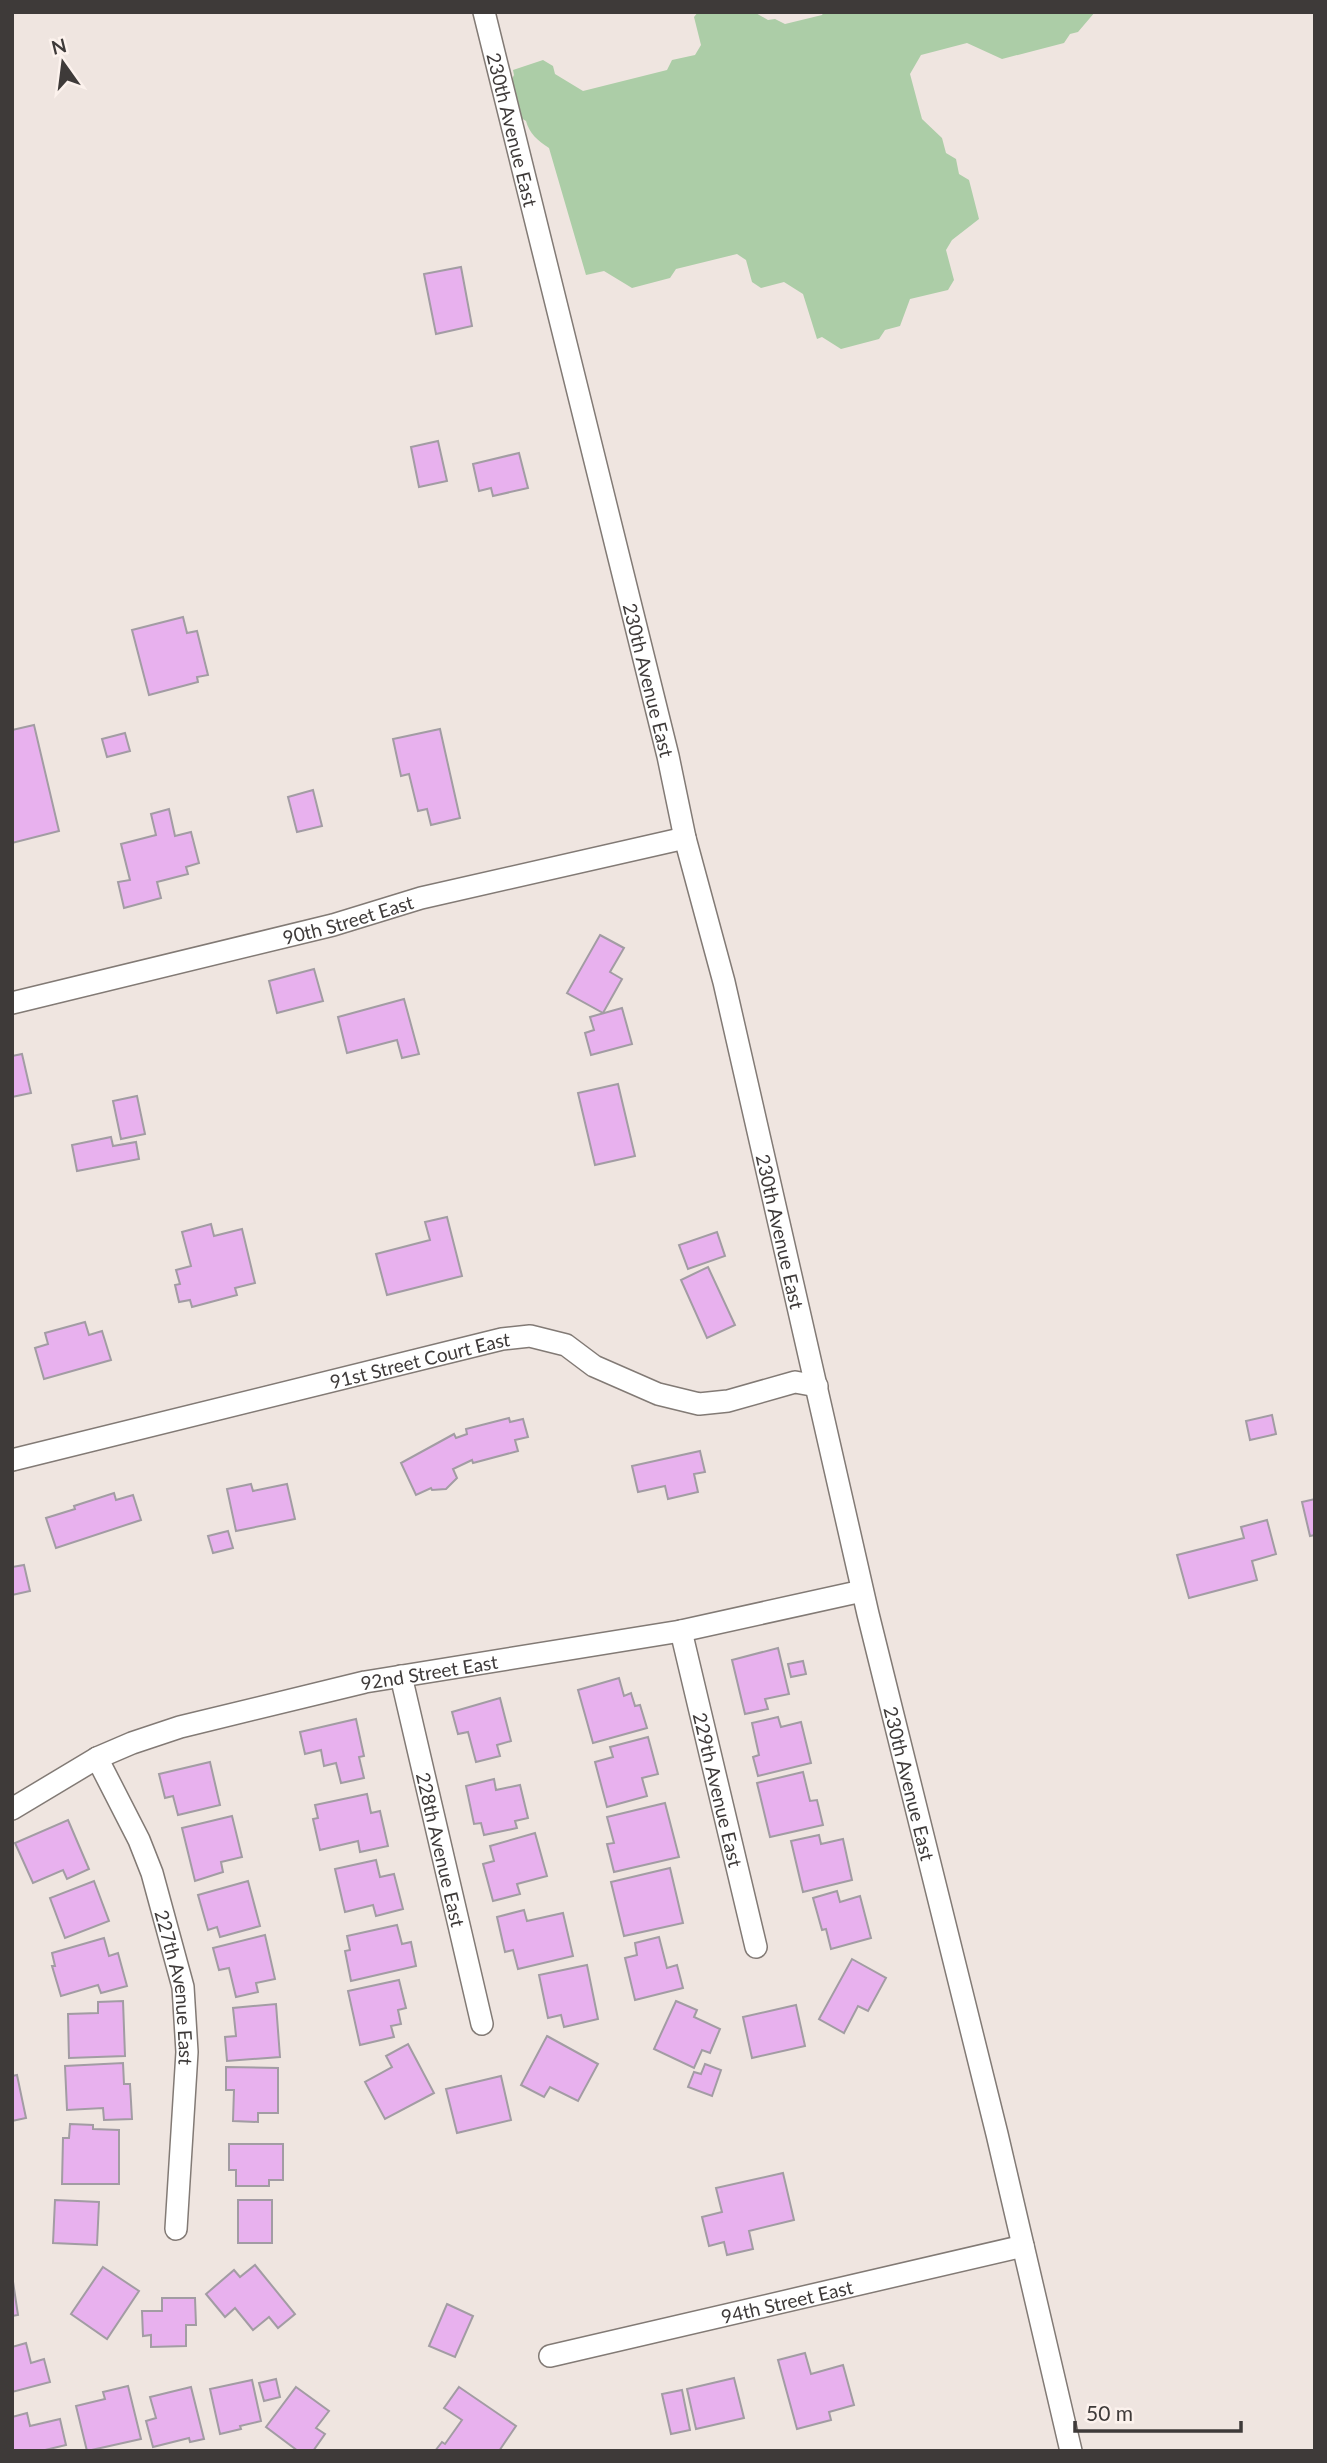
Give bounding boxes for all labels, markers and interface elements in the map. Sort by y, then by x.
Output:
north arrow [28,28,98,98]
text: N [49,33,69,59]
street label: 230th Avenue East [483,50,543,209]
street label: 230th Avenue East [619,600,679,759]
street label: 90th Street East [280,890,416,948]
street label: 230th Avenue East [752,1152,810,1311]
street label: 91st Street Court East [327,1327,511,1393]
street label: 92nd Street East [359,1649,499,1694]
street label: 230th Avenue East [880,1704,940,1863]
street label: 229th Avenue East [689,1710,748,1869]
street label: 228th Avenue East [412,1770,470,1929]
street label: 227th Avenue East [151,1907,199,2066]
street label: 94th Street East [719,2274,855,2327]
scale bar [1075,2390,1241,2434]
text: 50 m [1086,2400,1133,2425]

